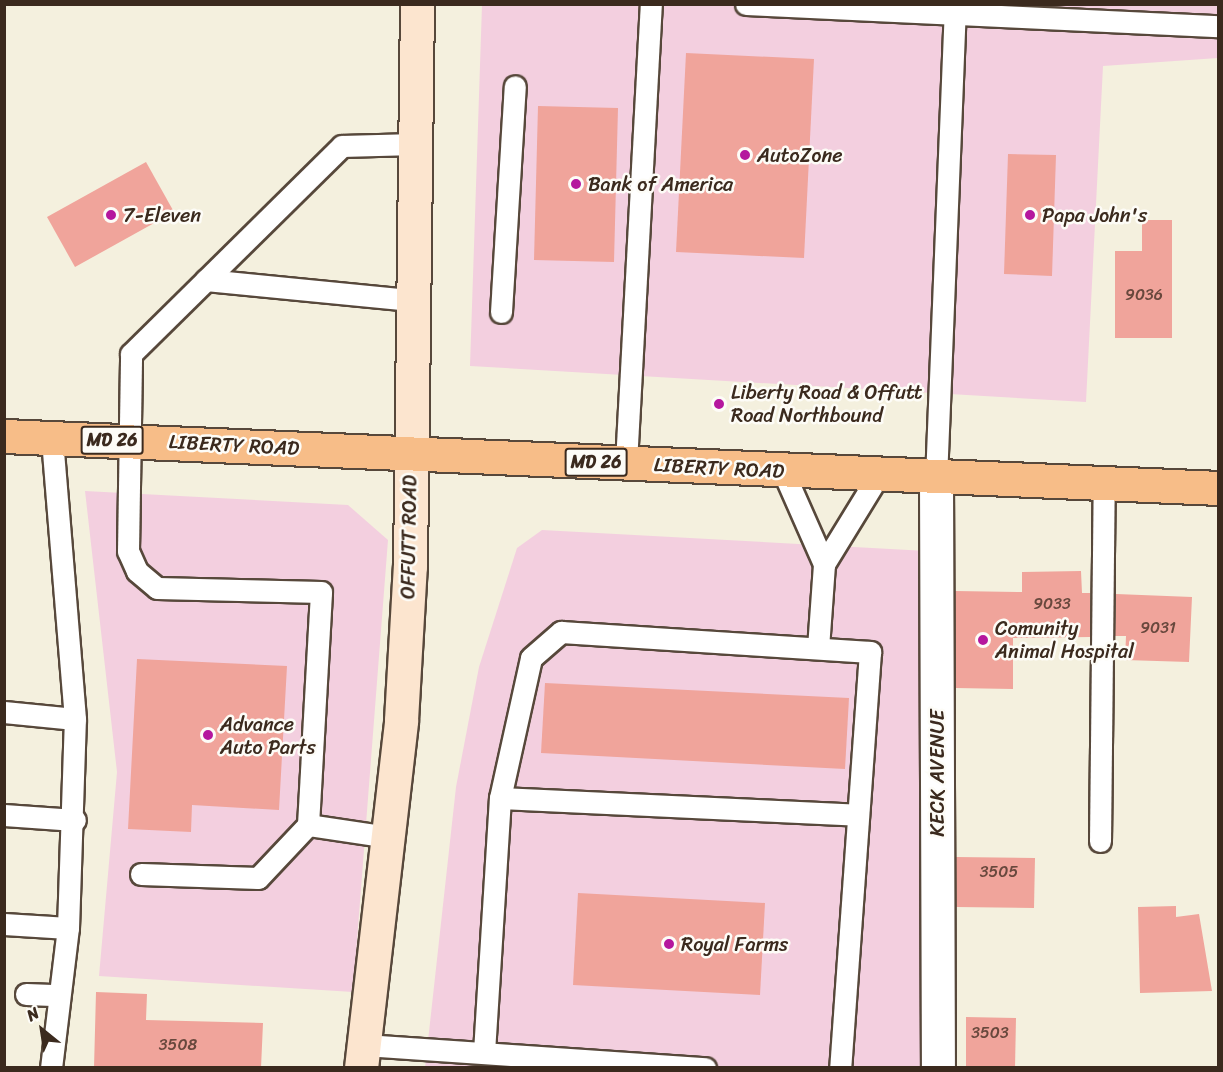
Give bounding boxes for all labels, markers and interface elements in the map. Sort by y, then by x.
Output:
place label: AutoZone [757,143,843,167]
marker: AutoZone [738,148,752,162]
place label: Bank of America [588,172,734,196]
marker: Bank of America [569,177,583,191]
place label: 7-Eleven [123,203,201,227]
place label: Papa John's [1042,203,1146,227]
marker: 7-Eleven [104,208,118,222]
marker: Papa John's [1023,208,1037,222]
house number: 9036 [1125,285,1163,305]
place label: Liberty Road & Offutt Road Northbound [731,380,923,427]
marker: Liberty Road & Offutt Road Northbound [712,397,726,411]
road number: MD 26 [80,425,144,455]
street label: LIBERTY ROAD [168,430,300,460]
road number: MD 26 [564,447,628,477]
street label: LIBERTY ROAD [653,453,785,483]
street label: OFFUTT ROAD [396,475,422,599]
house number: 9033 [1033,594,1071,614]
place label: Comunity Animal Hospital [995,616,1134,663]
house number: 9031 [1140,618,1176,638]
marker: Comunity Animal Hospital [976,633,990,647]
street label: KECK AVENUE [925,710,949,836]
place label: Advance Auto Parts [220,712,315,759]
marker: Advance Auto Parts [201,728,215,742]
house number: 3505 [980,862,1018,882]
place label: Royal Farms [681,932,787,956]
marker: Royal Farms [662,937,676,951]
text: N [21,999,45,1029]
north arrow [12,1000,72,1060]
house number: 3503 [971,1023,1009,1043]
house number: 3508 [159,1035,197,1055]

